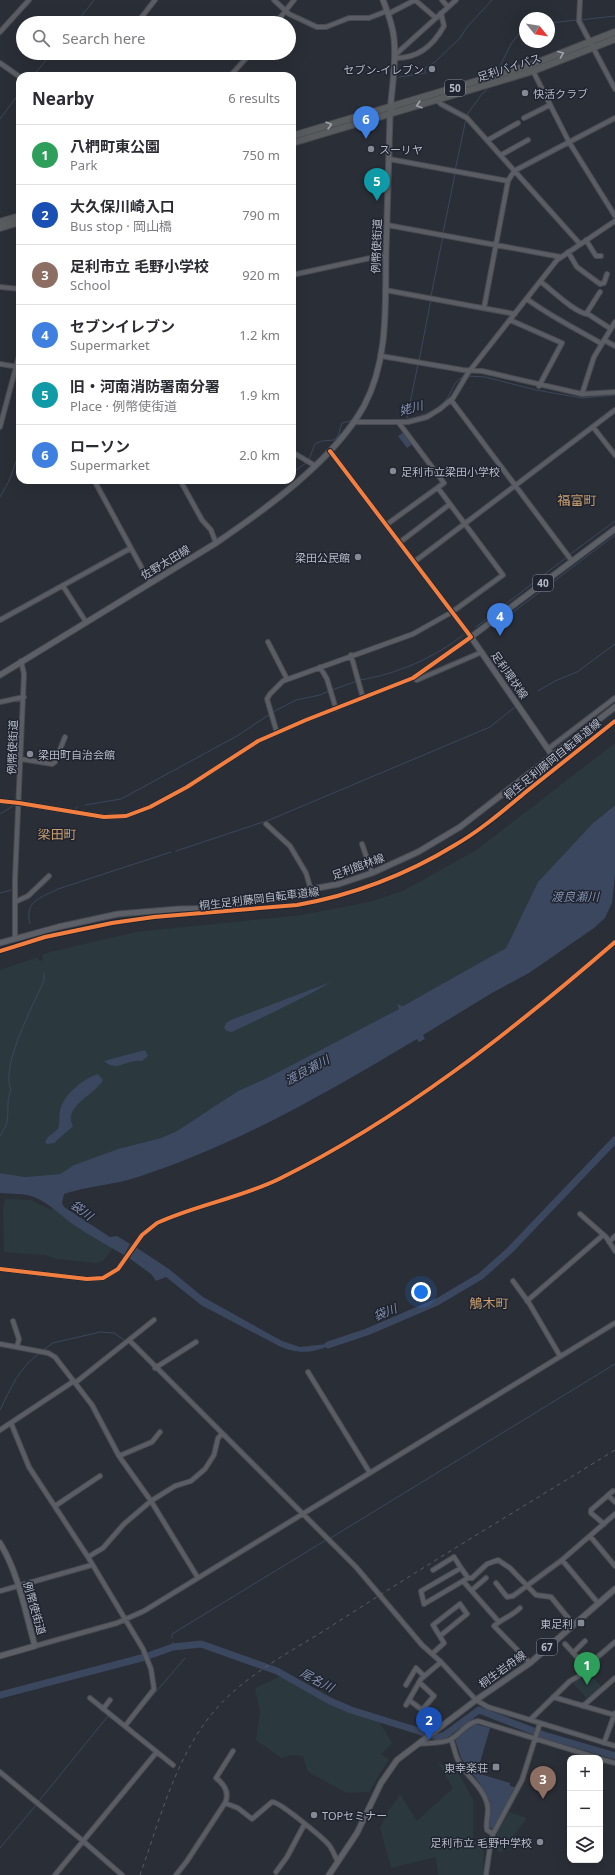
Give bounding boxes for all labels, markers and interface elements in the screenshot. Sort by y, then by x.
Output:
north arrow [519,12,555,48]
search box [16,16,296,60]
icon: search [30,27,52,49]
text: Search here [62,28,145,48]
street label: 足利バイパス [475,50,543,84]
one-way arrow [557,50,564,58]
place label: セブン-イレブン [343,62,424,77]
marker: セブン-イレブン [427,64,437,74]
road number: 50 [445,80,465,96]
place label: 快活クラブ [533,86,588,101]
text: Nearby [32,87,94,110]
marker: 快活クラブ [520,88,530,98]
text: 6 results [228,89,280,107]
one-way arrow [416,100,423,109]
pin: 6 [353,106,379,139]
one-way arrow [326,121,333,130]
text: 八椚町東公園 [70,136,160,156]
place label: スーリヤ [379,142,423,157]
marker: スーリヤ [366,144,376,154]
text: 1 [41,146,49,164]
text: 750 m [242,146,280,164]
text: Park [70,156,97,174]
pin: 5 [364,168,390,201]
text: 大久保川崎入口 [70,196,175,216]
text: 2 [41,206,49,224]
text: 790 m [242,206,280,224]
text: Bus stop · 岡山橋 [70,217,172,235]
street label: 例幣使街道 [368,218,384,274]
text: 足利市立 毛野小学校 [70,256,209,276]
text: 3 [41,266,49,284]
text: 920 m [242,266,280,284]
text: School [70,276,111,294]
text: セブンイレブン [70,316,175,336]
text: 4 [41,326,49,344]
text: 1.2 km [239,326,280,344]
text: Supermarket [70,336,150,354]
text: 旧・河南消防署南分署 [70,376,220,396]
text: 5 [41,386,49,404]
text: 1.9 km [239,386,280,404]
water label: 姥川 [397,396,427,419]
text: Place · 例幣使街道 [70,397,177,415]
text: ローソン [70,436,130,456]
text: 6 [41,446,49,464]
text: 2.0 km [239,446,280,464]
text: Supermarket [70,456,150,474]
place label: 足利市立梁田小学校 [401,464,500,479]
marker: 足利市立梁田小学校 [388,466,398,476]
district label: 福富町 [557,491,597,509]
street label: 佐野太田線 [138,541,192,583]
place label: 梁田公民館 [295,550,350,565]
marker: 梁田公民館 [353,552,363,562]
road number: 40 [533,575,553,591]
pin: 4 [487,603,513,636]
street label: 足利環状線 [488,648,532,702]
street label: 桐生足利藤岡自転車道線 [500,715,604,803]
street label: 例幣使街道 [4,719,20,775]
place label: 梁田町自治会館 [38,747,115,762]
marker: 梁田町自治会館 [25,749,35,759]
district label: 梁田町 [37,825,77,843]
street label: 足利館林線 [330,850,386,882]
street label: 桐生足利藤岡自転車道線 [198,883,320,913]
water label: 渡良瀬川 [551,888,601,905]
water label: 渡良瀬川 [282,1050,334,1089]
water label: 袋川 [67,1196,98,1225]
your location [411,1282,431,1302]
district label: 鵤木町 [469,1294,509,1312]
water label: 袋川 [371,1299,401,1324]
street label: 例幣使街道 [20,1579,50,1637]
place label: 東足利 [540,1616,573,1631]
marker: 東足利 [576,1618,586,1628]
road number: 67 [537,1639,557,1655]
street label: 桐生岩舟線 [475,1647,529,1691]
pin: 1 [574,1652,600,1685]
water label: 尾名川 [297,1664,339,1697]
pin: 2 [416,1707,442,1740]
map controls [567,1755,603,1863]
button: + [567,1755,603,1791]
place label: 東幸楽荘 [444,1760,488,1775]
marker: 東幸楽荘 [491,1762,501,1772]
pin: 3 [530,1766,556,1799]
button: − [567,1791,603,1827]
place label: TOPセミナー [322,1808,387,1823]
marker: TOPセミナー [309,1810,319,1820]
button: layers [567,1827,603,1863]
place label: 足利市立 毛野中学校 [430,1835,532,1850]
marker: 足利市立 毛野中学校 [535,1837,545,1847]

